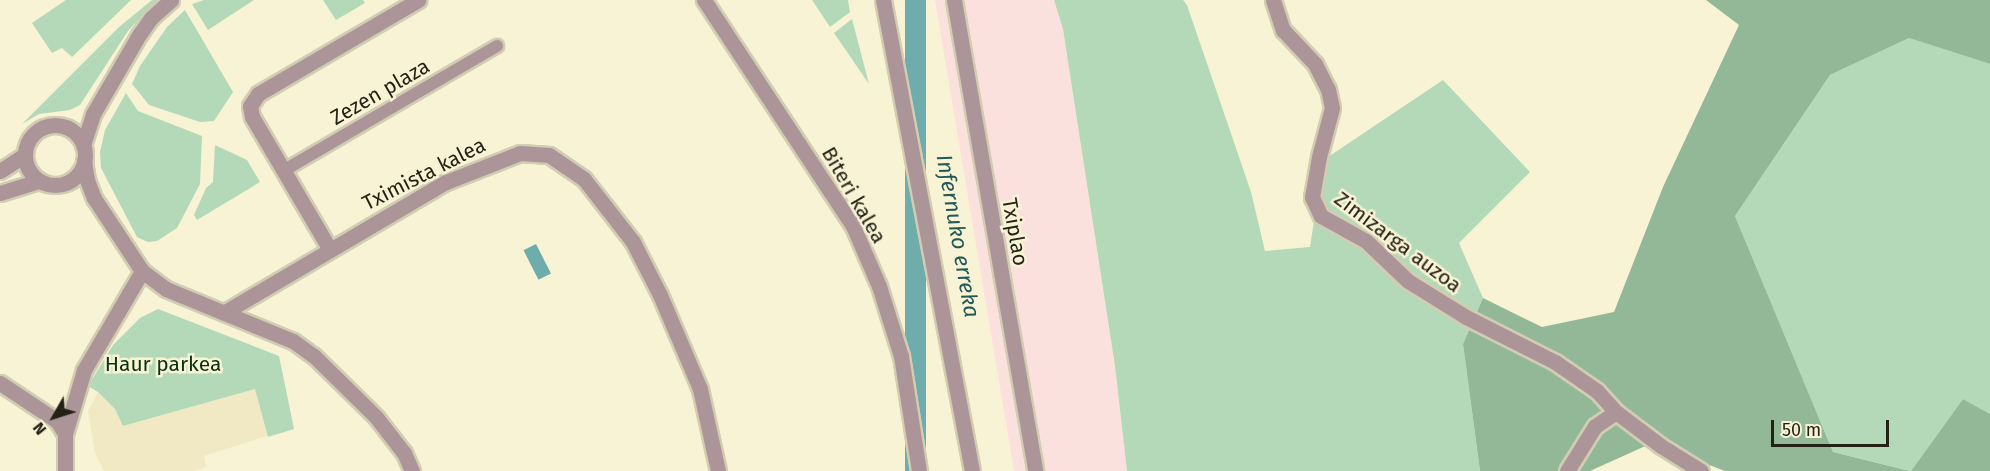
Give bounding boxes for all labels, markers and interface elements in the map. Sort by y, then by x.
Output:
street label: Zezen plaza [326,53,434,131]
street label: Tximista kalea [358,132,490,216]
street label: Biteri kalea [816,142,892,248]
water label: Infernuko erreka [931,152,985,320]
street label: Zimizarga auzoa [1330,186,1466,298]
street label: Txiplao [997,196,1033,268]
park label: Haur parkea [105,351,221,377]
north arrow [24,387,84,447]
scale bar [1774,408,1892,446]
text: N [29,419,50,439]
text: 50 m [1782,419,1821,441]

